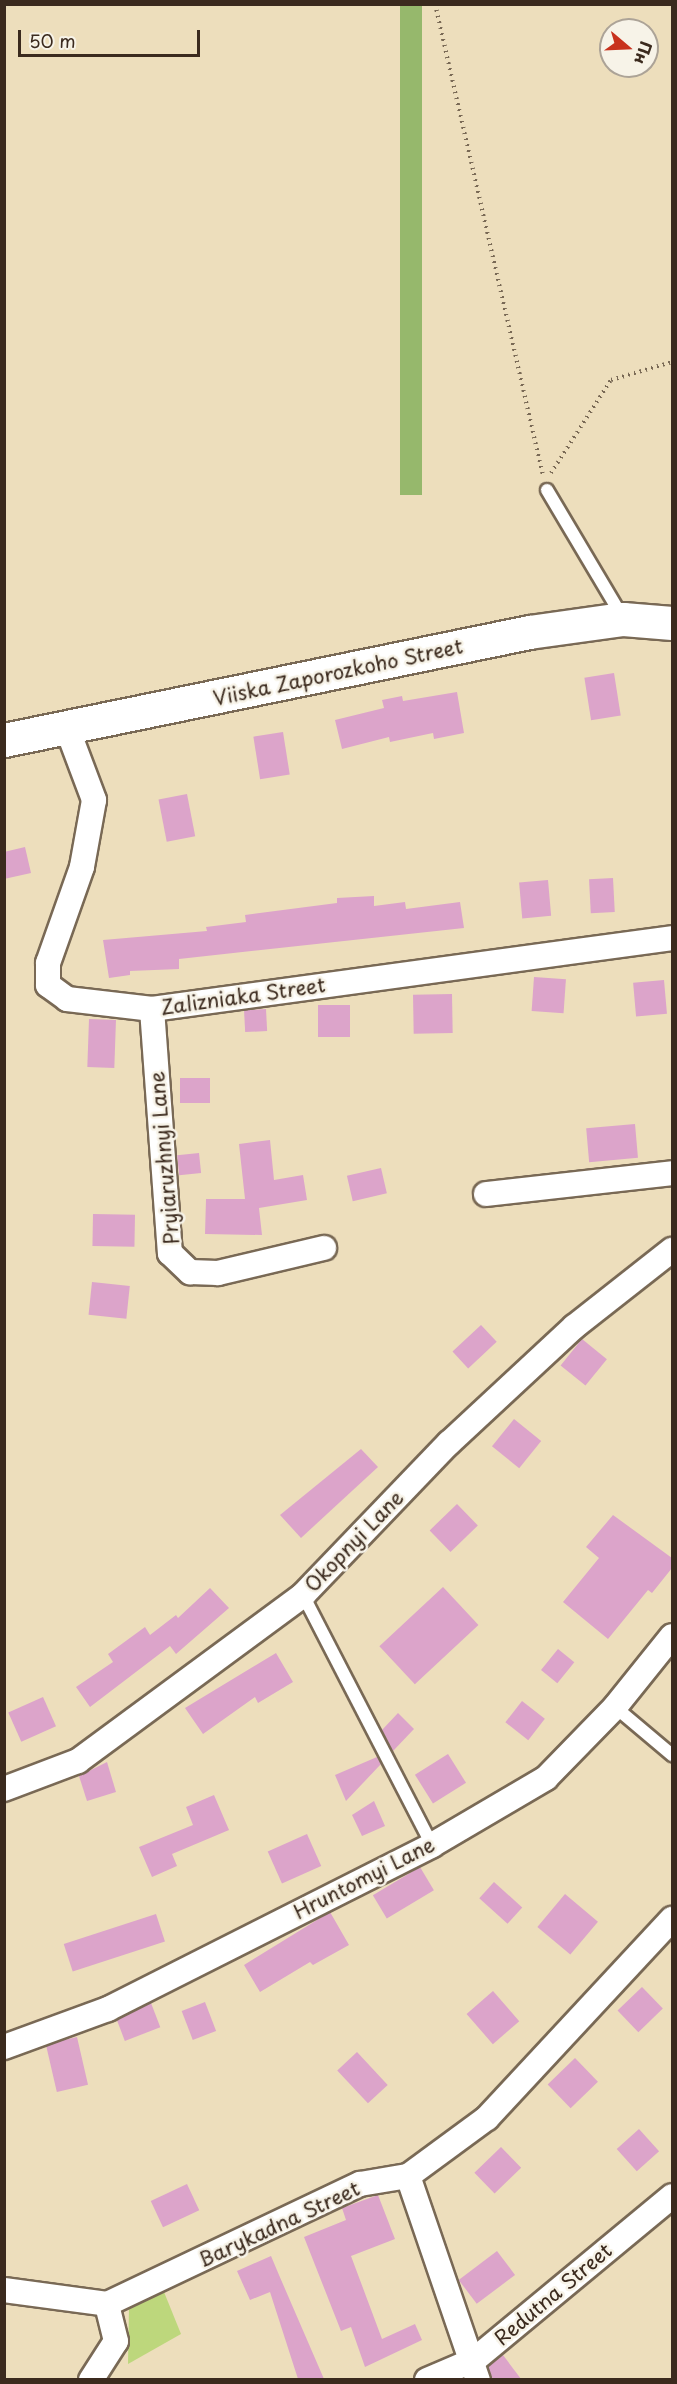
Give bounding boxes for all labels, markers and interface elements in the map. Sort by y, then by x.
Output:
scale bar [21,18,202,56]
north arrow [599,18,659,78]
text: 50 m [29,27,76,54]
text: Пн [629,38,659,68]
street label: Viiska Zaporozkoho Street [210,634,466,710]
street label: Zalizniaka Street [159,972,327,1020]
street label: Pryiaruzhnyi Lane [144,1070,184,1246]
street label: Okopnyi Lane [300,1485,408,1597]
street label: Hruntomyi Lane [289,1832,439,1924]
street label: Barykadna Street [195,2176,363,2272]
street label: Redutna Street [489,2238,617,2350]

